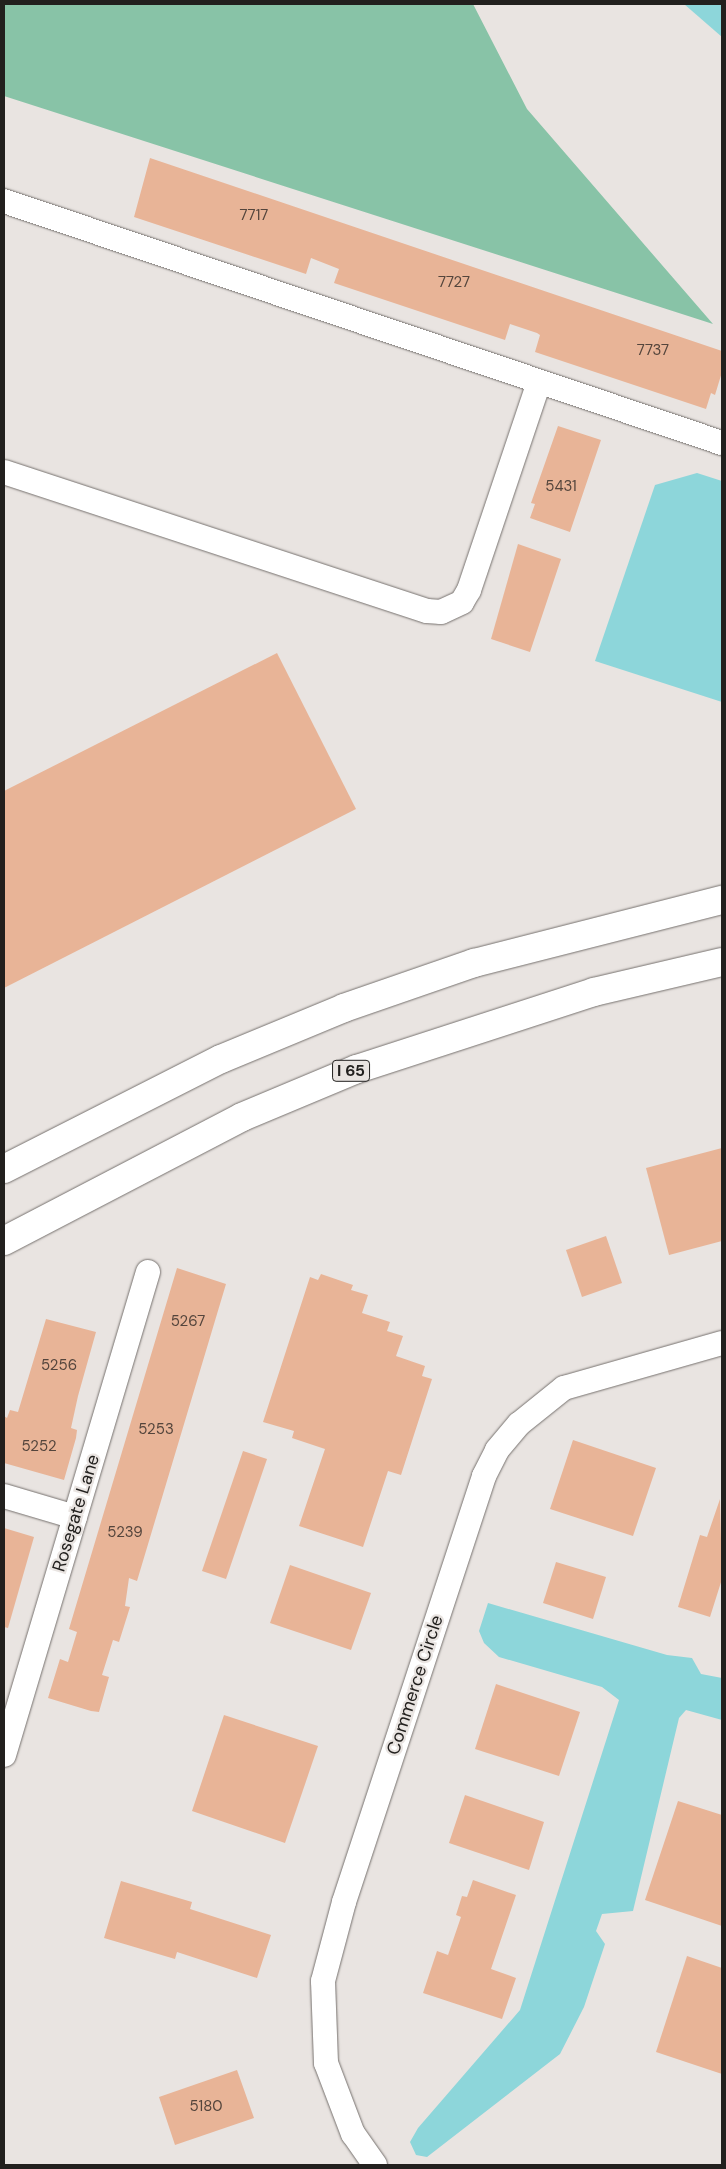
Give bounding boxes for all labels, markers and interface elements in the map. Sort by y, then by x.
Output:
house number: 7717 [240,207,268,225]
house number: 7727 [438,274,470,292]
house number: 7737 [637,342,669,360]
house number: 5431 [545,478,577,496]
road number: I 65 [331,1058,371,1084]
house number: 5267 [171,1313,205,1331]
house number: 5256 [41,1357,77,1375]
house number: 5253 [138,1421,174,1439]
house number: 5252 [21,1438,57,1456]
street label: Rosegate Lane [48,1452,104,1574]
house number: 5239 [107,1524,143,1542]
street label: Commerce Circle [382,1612,448,1758]
house number: 5180 [189,2098,223,2116]

